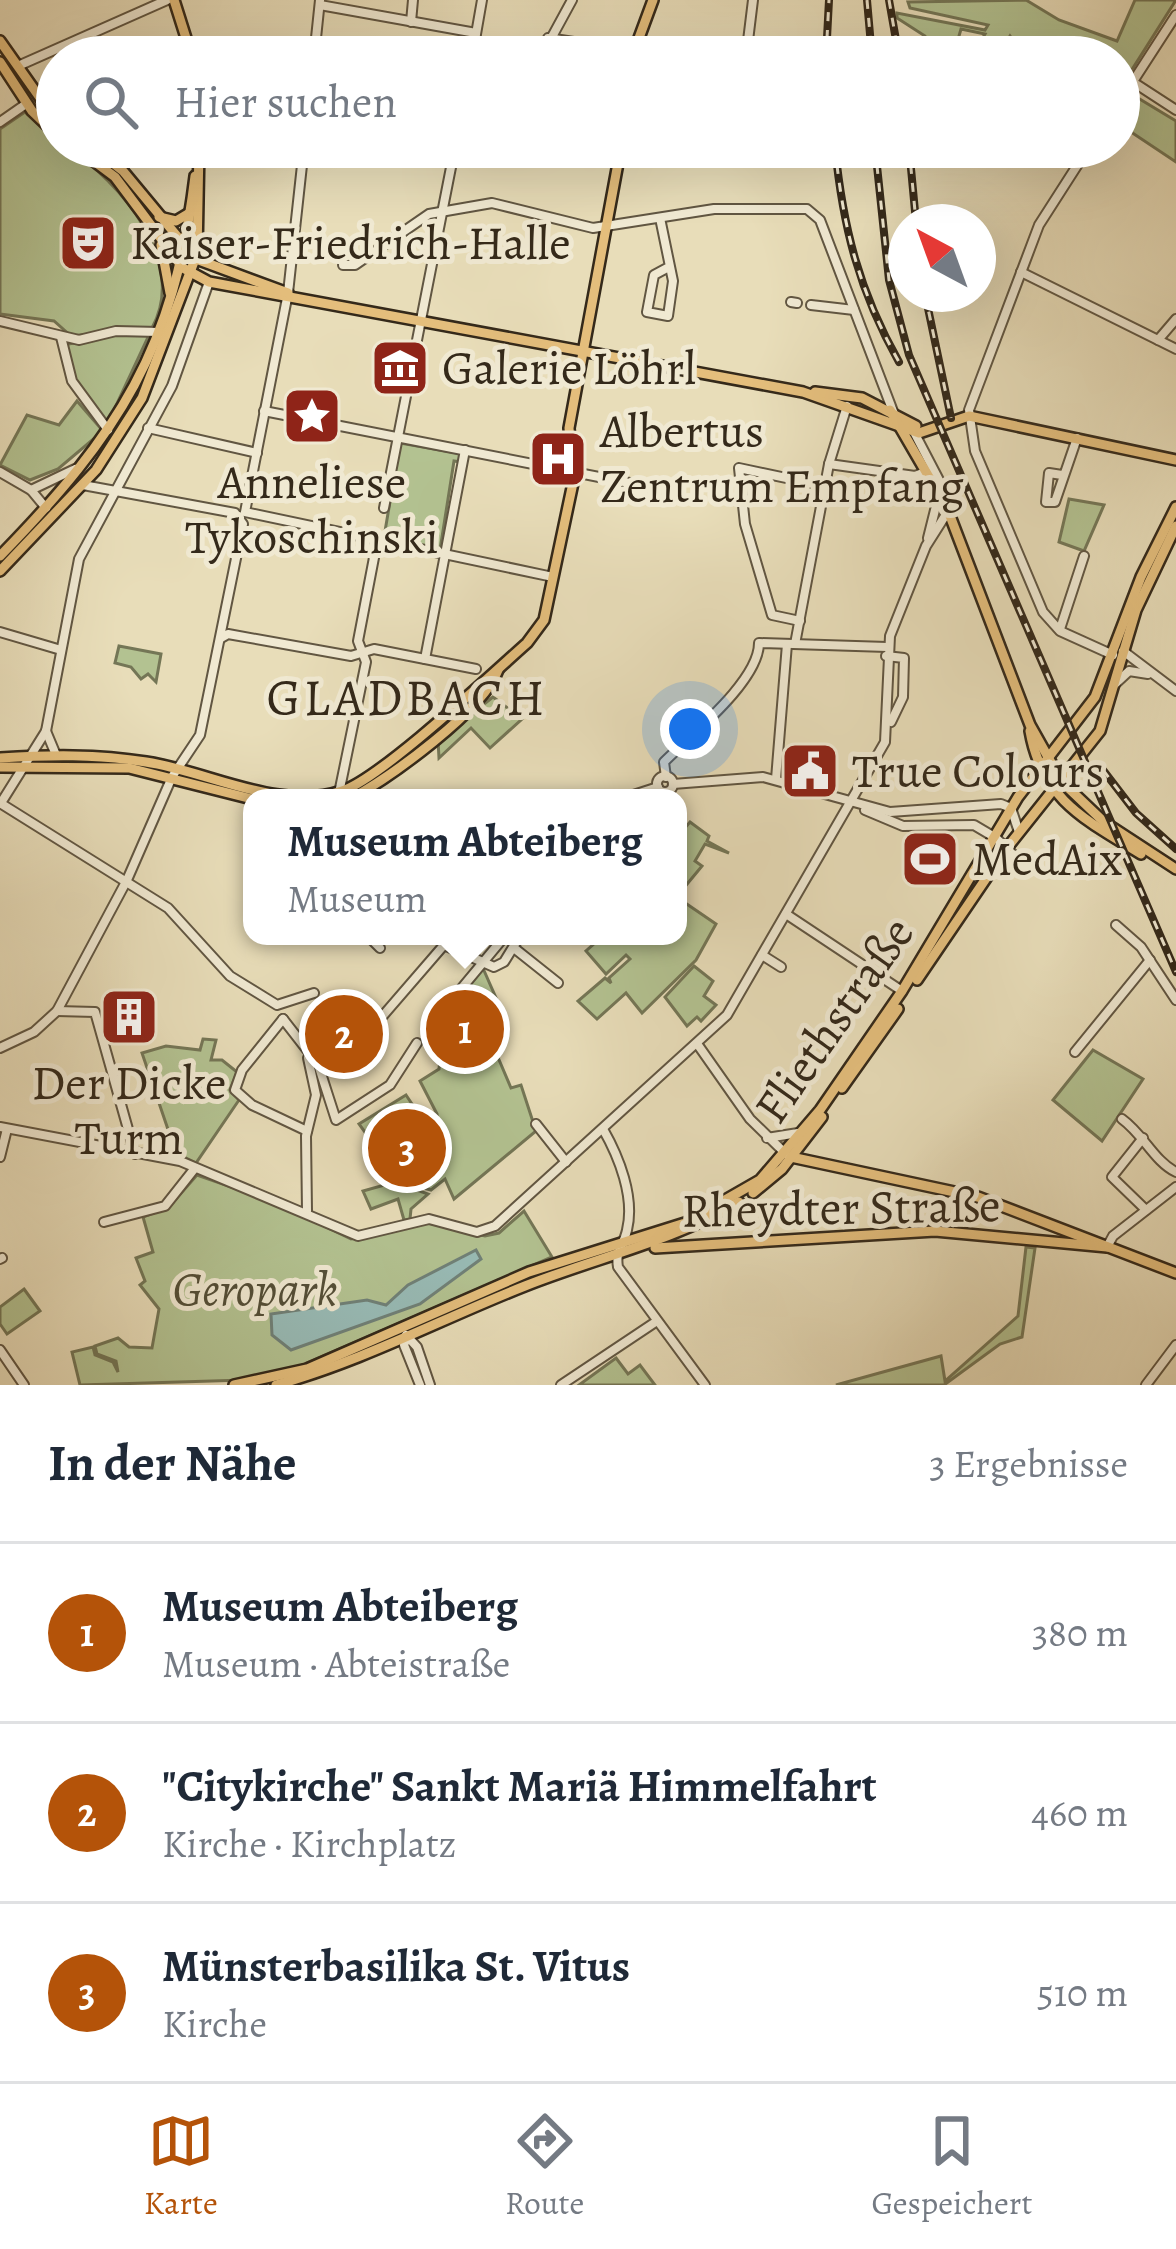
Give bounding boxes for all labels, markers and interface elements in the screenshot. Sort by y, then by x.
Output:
search box [36,36,1140,168]
icon: search [78,69,144,135]
text: Hier suchen [174,71,397,133]
north arrow [888,204,996,312]
place label: Kaiser-Friedrich-Halle [130,210,571,276]
theatre icon: Kaiser-Friedrich-Halle [57,212,119,274]
place label: Galerie Löhrl [442,335,696,401]
museum icon: Galerie Löhrl [369,337,431,399]
place icon: Anneliese Tykoschinski [281,385,343,447]
place label: Albertus Zentrum Empfang [599,398,964,519]
hospital icon: Albertus Zentrum Empfang [527,428,589,490]
place label: Anneliese Tykoschinski [185,449,439,570]
district label: GLADBACH [267,663,547,733]
your location [660,699,720,759]
place label: True Colours [852,738,1104,804]
public building icon: True Colours [779,740,841,802]
popup [243,789,687,945]
text: Museum Abteiberg [287,810,643,872]
place label: MedAix [972,826,1123,892]
sports icon: MedAix [899,828,961,890]
text: Museum [287,872,427,925]
street label: Fliethstraße [739,904,929,1136]
pin: 1 [426,984,504,1074]
building icon: Der Dicke Turm [98,986,160,1048]
pin: 2 [305,989,383,1079]
place label: Der Dicke Turm [31,1050,227,1171]
pin: 3 [368,1103,446,1193]
street label: Rheydter Straße [681,1172,1001,1244]
park label: Geropark [172,1256,338,1322]
text: In der Nähe [48,1428,297,1498]
text: 3 Ergebnisse [929,1437,1128,1490]
text: Museum Abteiberg [162,1575,518,1637]
text: 1 [80,1606,94,1659]
text: 380 m [1032,1606,1128,1659]
text: Museum · Abteistraße [162,1637,510,1690]
text: "Citykirche" Sankt Mariä Himmelfahrt [162,1755,877,1817]
text: 2 [78,1786,96,1839]
text: 460 m [1031,1786,1128,1839]
text: Kirche · Kirchplatz [162,1817,457,1870]
text: Münsterbasilika St. Vitus [162,1935,630,1997]
text: 3 [79,1966,95,2019]
text: 510 m [1037,1966,1128,2019]
text: Kirche [162,1997,267,2050]
tab: Karte [144,2108,218,2225]
tab: Route [505,2108,584,2225]
tab: Gespeichert [871,2108,1032,2225]

